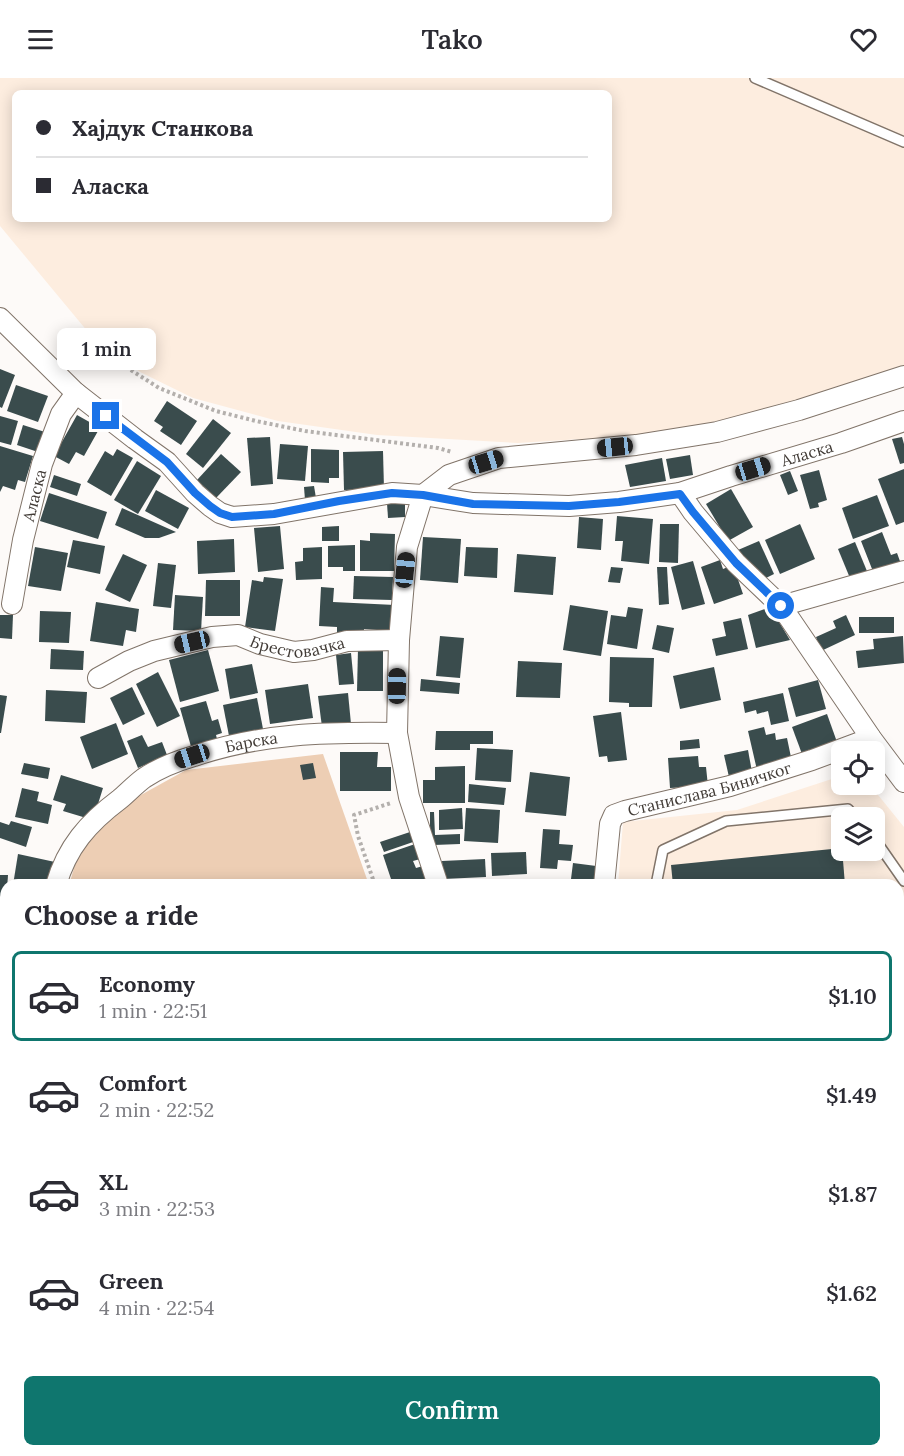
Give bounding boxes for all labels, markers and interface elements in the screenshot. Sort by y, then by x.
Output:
text: Tako [421,22,483,56]
icon: menu [24,23,57,56]
icon: heart [847,23,880,56]
text: Хајдук Станкова [72,114,253,142]
text: Аласка [72,172,149,200]
callout: 1 min [57,329,156,371]
text: 1 min [81,336,132,361]
route end [92,402,119,429]
car [596,436,634,458]
street label: Аласка [778,436,835,471]
car [466,448,506,476]
car [733,455,773,483]
street label: Аласка [18,467,50,524]
car [394,551,416,589]
route start [767,592,794,619]
car [172,629,212,655]
street label: Брестовачка [247,631,347,662]
car [388,668,406,704]
street label: Барска [223,727,279,757]
map controls [831,741,885,861]
button: locate [831,741,885,795]
car [172,742,212,770]
street label: Станислава Биничког [626,757,793,820]
button: layers [831,807,885,861]
text: Choose a ride [24,898,198,932]
icon: car [27,969,81,1023]
text: Economy [99,970,195,998]
text: $1.10 [828,982,877,1010]
text: 1 min · 22:51 [99,998,207,1023]
icon: car [27,1068,81,1122]
text: Comfort [99,1069,187,1097]
text: $1.49 [826,1081,877,1109]
text: 2 min · 22:52 [99,1097,214,1122]
icon: car [27,1167,81,1221]
text: XL [99,1168,128,1196]
text: $1.87 [828,1180,877,1208]
text: 3 min · 22:53 [99,1196,215,1221]
icon: car [27,1266,81,1320]
text: Green [99,1267,164,1295]
text: $1.62 [826,1279,877,1307]
text: 4 min · 22:54 [99,1295,214,1320]
button: Confirm [24,1376,880,1445]

